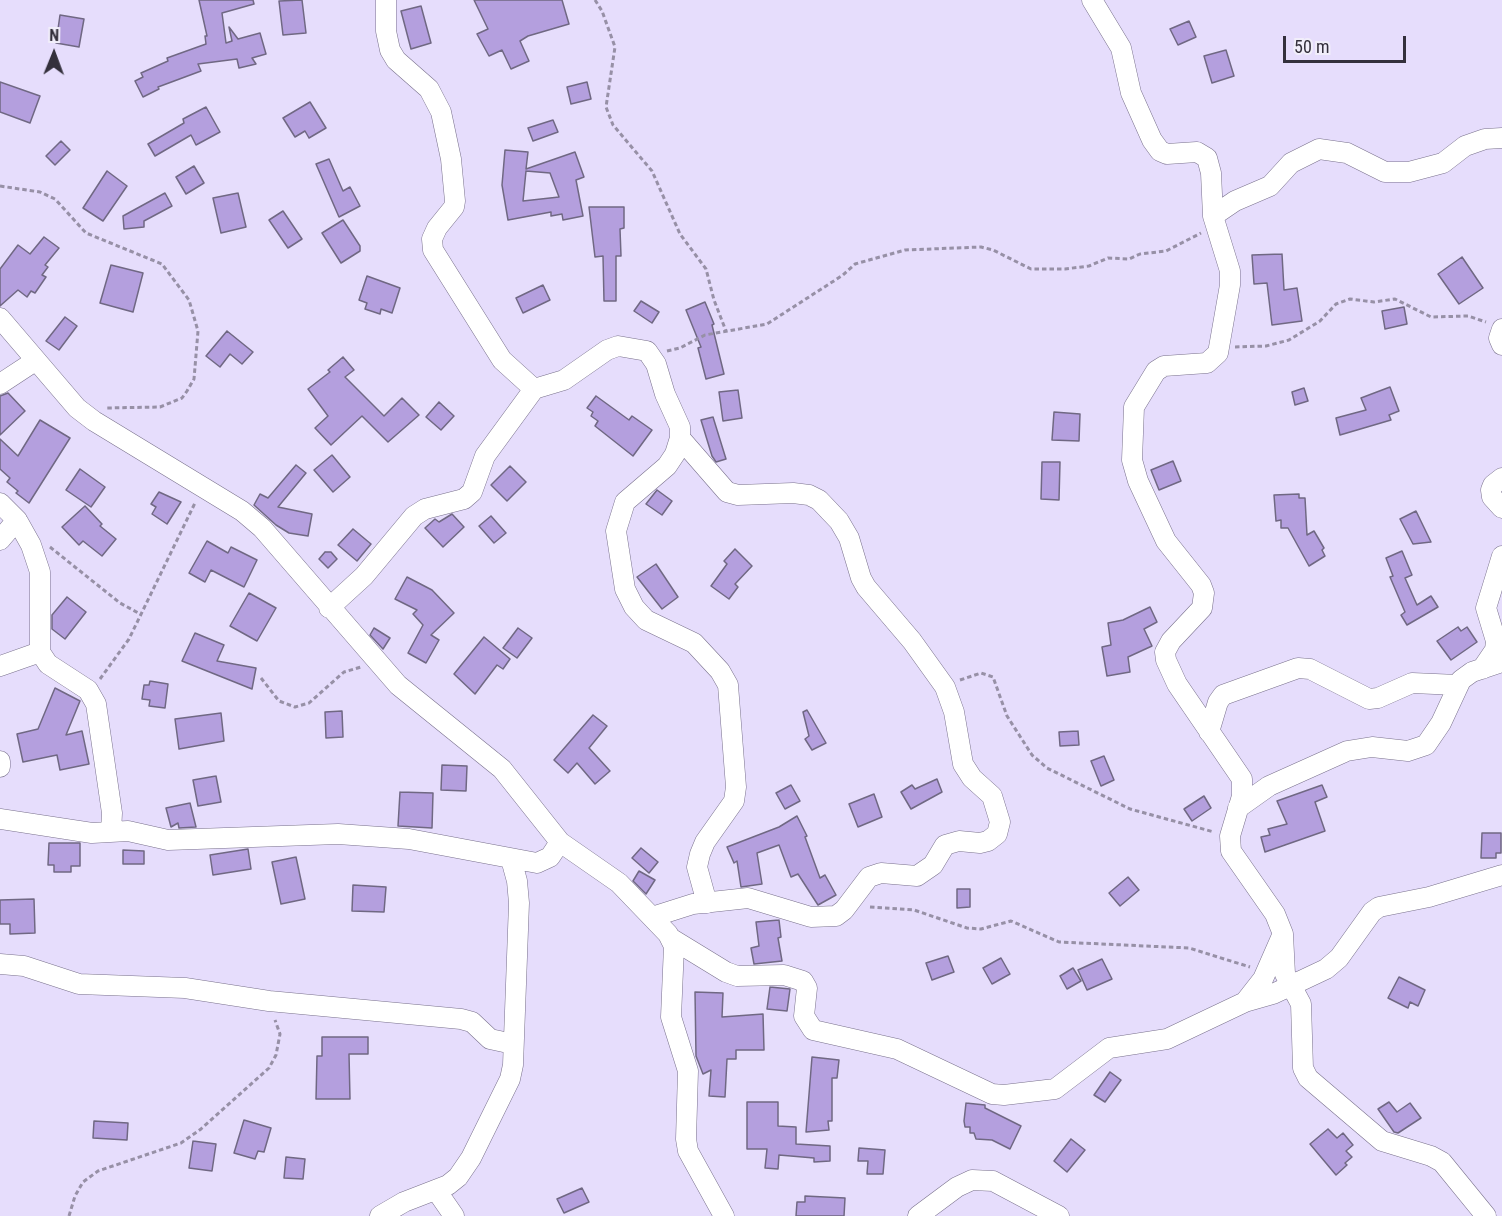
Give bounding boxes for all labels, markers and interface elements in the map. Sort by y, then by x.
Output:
north arrow [24,24,84,84]
scale bar [1286,24,1409,62]
text: N [49,26,59,45]
text: 50 m [1294,36,1329,57]

